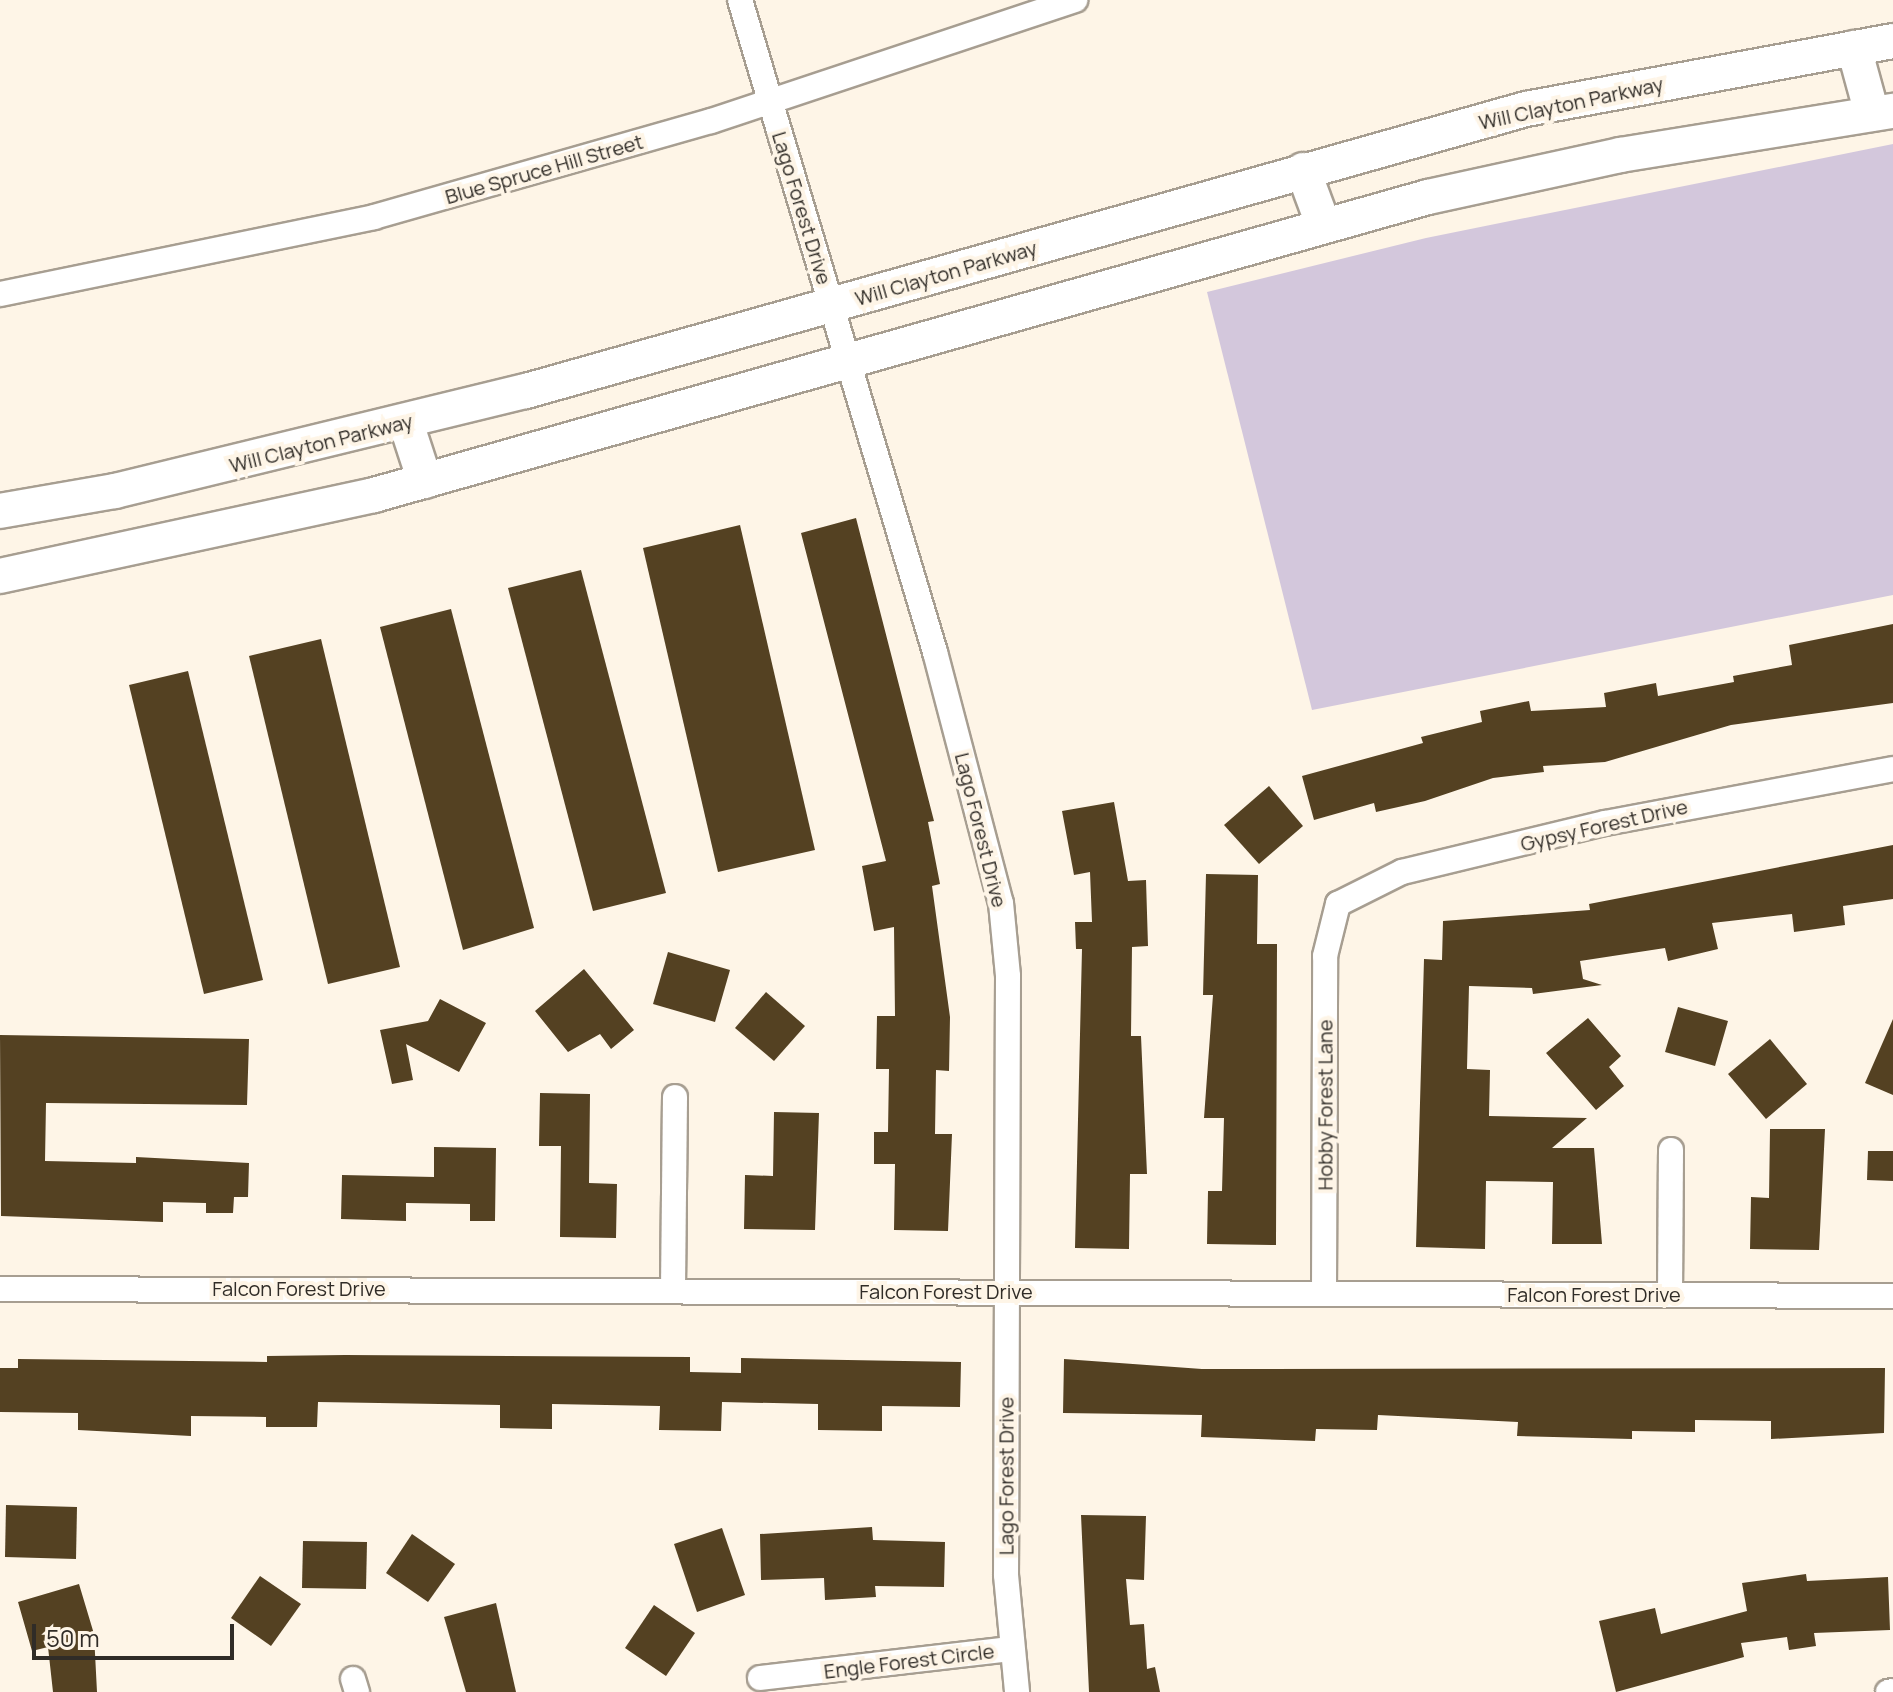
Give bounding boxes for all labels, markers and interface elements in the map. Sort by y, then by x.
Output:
street label: Will Clayton Parkway [1476,72,1666,134]
street label: Blue Spruce Hill Street [442,129,646,209]
street label: Lago Forest Drive [767,129,837,287]
street label: Will Clayton Parkway [852,236,1040,310]
street label: Will Clayton Parkway [227,409,415,477]
street label: Lago Forest Drive [950,750,1012,910]
street label: Gypsy Forest Drive [1518,794,1690,856]
street label: Hobby Forest Lane [1313,1020,1337,1190]
street label: Falcon Forest Drive [212,1276,386,1300]
street label: Falcon Forest Drive [859,1279,1033,1303]
street label: Falcon Forest Drive [1507,1282,1681,1306]
street label: Lago Forest Drive [994,1397,1018,1555]
scale bar [36,1608,238,1658]
text: 50 m [46,1621,100,1654]
street label: Engle Forest Circle [822,1639,996,1683]

